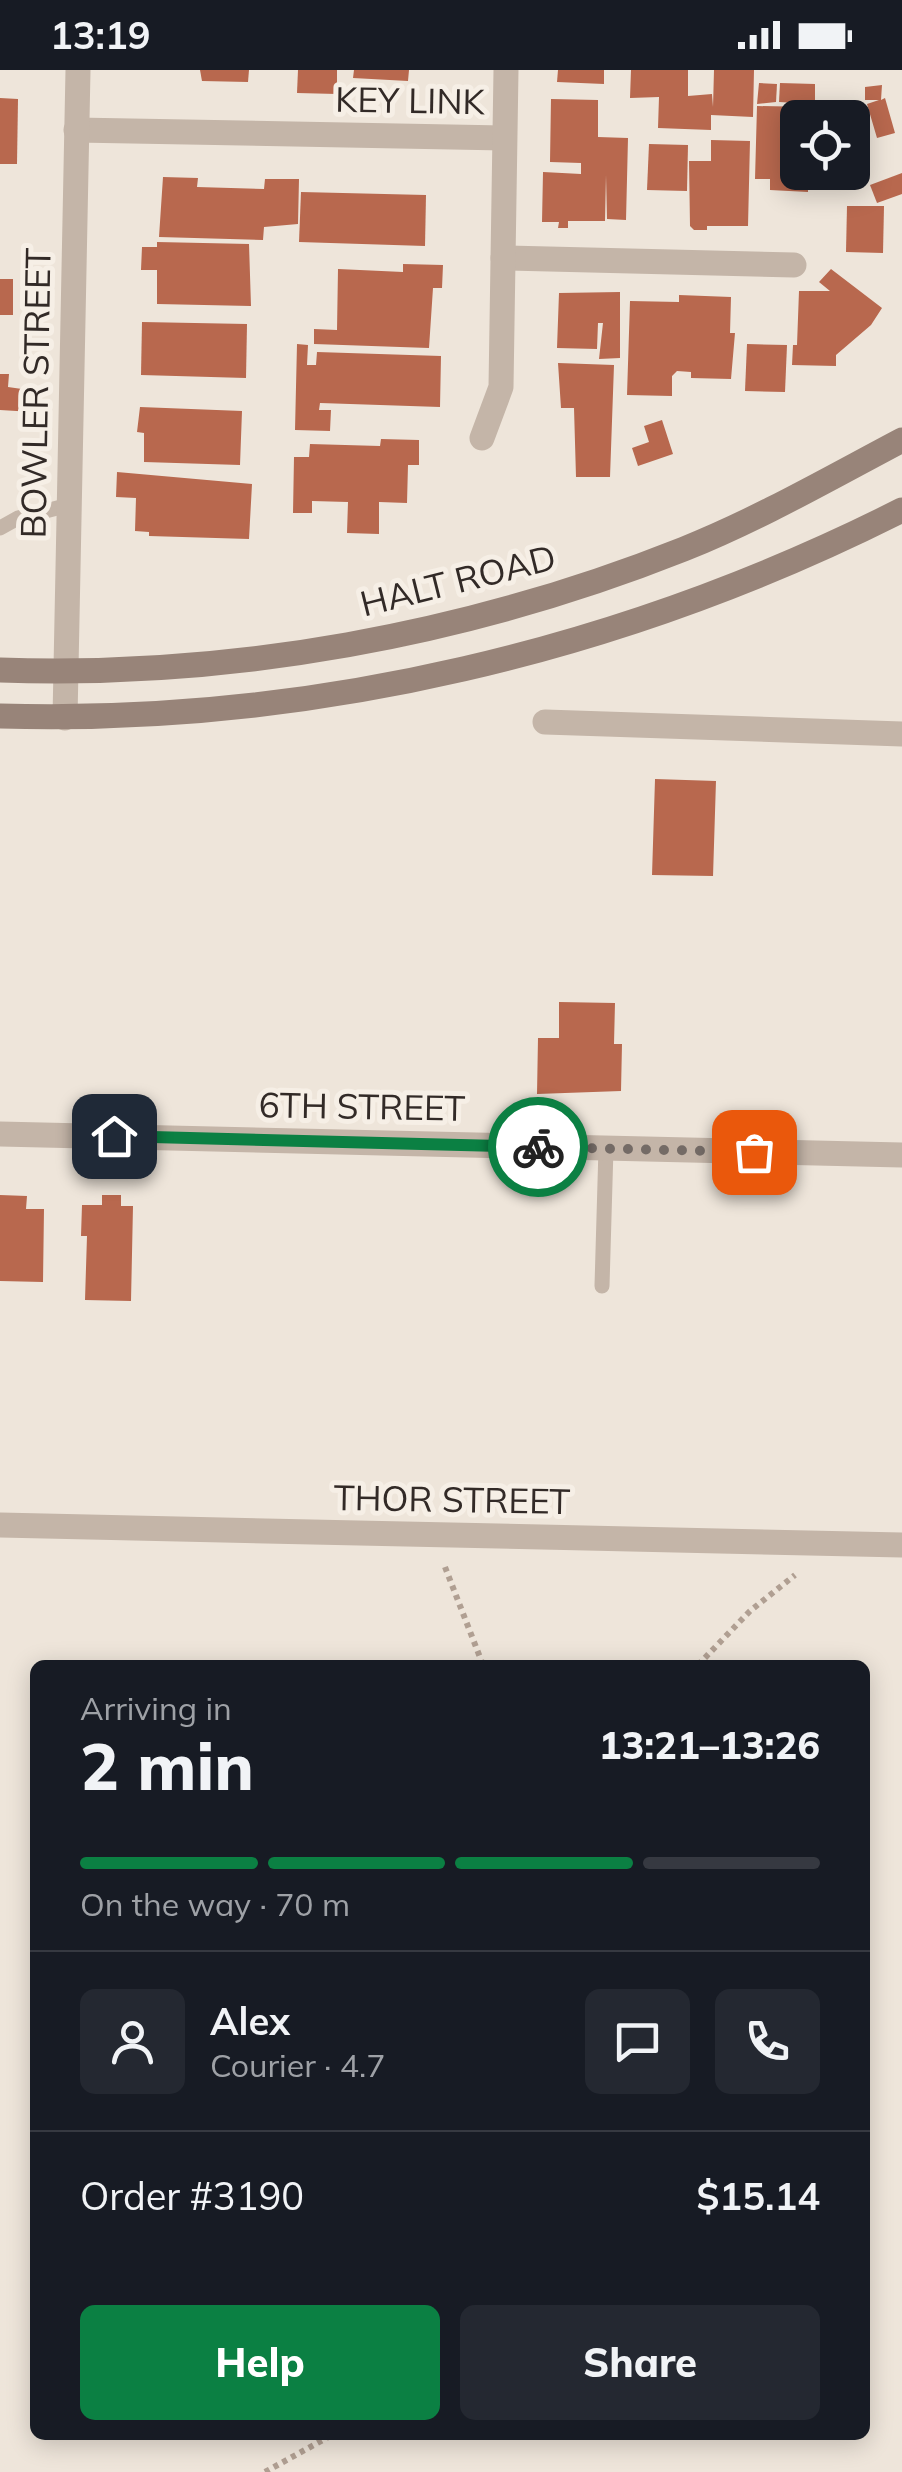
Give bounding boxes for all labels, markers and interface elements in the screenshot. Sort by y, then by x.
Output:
text: 13:19 [50,11,151,59]
street label: KEY LINK [335,77,486,123]
map controls [780,100,870,190]
button: locate [780,100,870,190]
street label: BOWLER STREET [10,247,60,539]
street label: HALT ROAD [355,534,560,626]
street label: 6TH STREET [258,1082,466,1130]
pin [72,1094,157,1179]
courier [488,1097,588,1197]
icon: home [87,1109,142,1164]
pin [712,1110,797,1195]
icon: bike [511,1120,566,1175]
icon: bag [727,1125,782,1180]
street label: THOR STREET [333,1475,571,1523]
text: Arriving in [80,1688,232,1728]
text: 13:21–13:26 [599,1721,820,1769]
text: 2 min [80,1725,254,1806]
text: On the way · 70 m [80,1884,350,1924]
button: person [80,1989,185,2094]
button: chat [585,1989,690,2094]
button: phone [715,1989,820,2094]
text: Alex [210,1997,290,2045]
text: Courier · 4.7 [210,2045,386,2085]
text: Order #3190 [80,2172,304,2220]
text: $15.14 [697,2172,820,2220]
button: Help [80,2305,440,2420]
button: Share [460,2305,820,2420]

